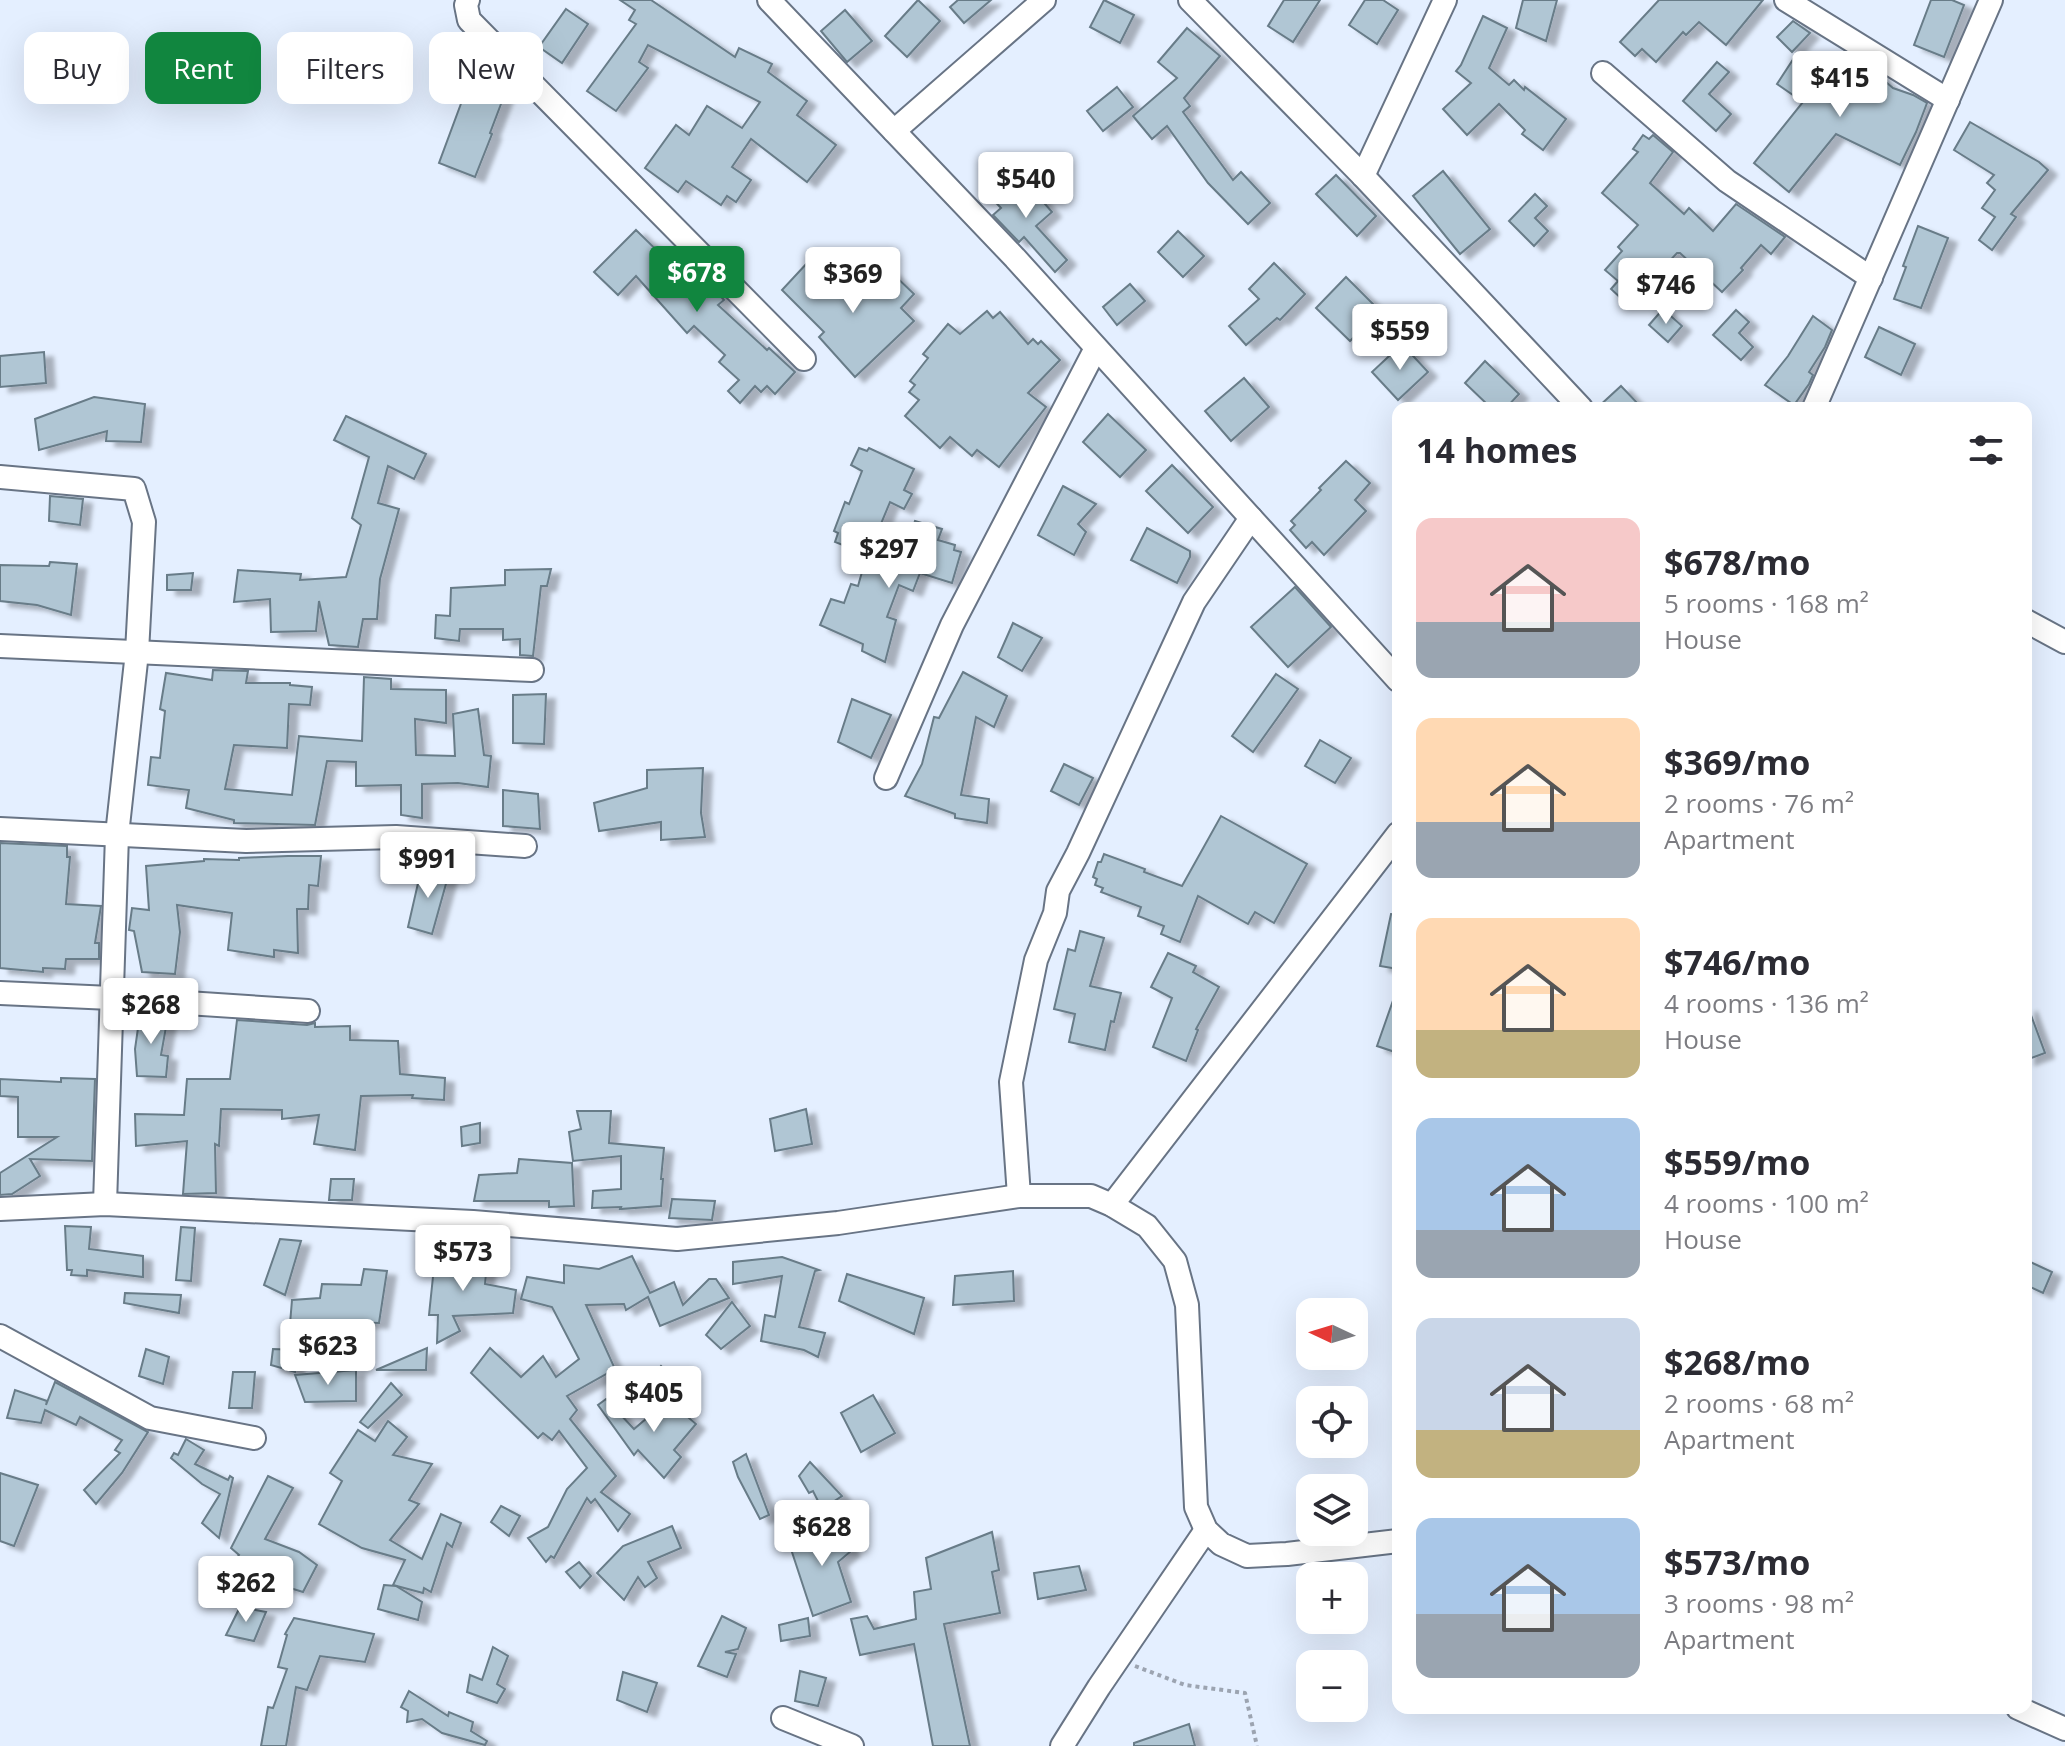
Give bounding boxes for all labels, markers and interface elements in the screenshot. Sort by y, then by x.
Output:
chip: Buy [24,32,129,104]
chip: Rent [145,32,261,104]
chip: Filters [277,32,413,104]
chip: New [429,32,543,104]
pin: $415 [1793,51,1887,119]
text: $415 [1810,59,1870,95]
pin: $540 [979,152,1073,220]
text: $540 [996,160,1056,196]
pin: $678 [650,246,744,314]
pin: $369 [806,247,900,315]
text: $678 [667,254,727,290]
text: $369 [823,255,883,291]
pin: $746 [1619,258,1713,326]
text: $746 [1636,266,1696,302]
pin: $559 [1353,304,1447,372]
text: $559 [1370,312,1430,348]
text: 14 homes [1416,427,1577,473]
icon: filters [1964,428,2008,472]
pin: $297 [842,522,936,590]
text: $297 [859,530,919,566]
text: $678/mo [1664,539,1810,585]
icon: home [1480,550,1576,646]
text: 5 rooms · 168 m² [1664,585,1869,621]
text: House [1664,621,1742,657]
text: $369/mo [1664,739,1810,785]
icon: home [1480,750,1576,846]
text: 2 rooms · 76 m² [1664,785,1854,821]
text: Apartment [1664,821,1795,857]
pin: $991 [381,832,475,900]
text: $991 [398,840,458,876]
text: $746/mo [1664,939,1810,985]
icon: home [1480,950,1576,1046]
pin: $268 [104,978,198,1046]
text: 4 rooms · 136 m² [1664,985,1869,1021]
text: $268 [121,986,181,1022]
text: House [1664,1021,1742,1057]
text: $559/mo [1664,1139,1810,1185]
icon: home [1480,1150,1576,1246]
text: 4 rooms · 100 m² [1664,1185,1869,1221]
text: House [1664,1221,1742,1257]
pin: $573 [416,1225,510,1293]
text: $573 [433,1233,493,1269]
north arrow [1296,1298,1368,1370]
map controls [1296,1298,1368,1722]
pin: $623 [281,1319,375,1387]
text: $623 [298,1327,358,1363]
text: $268/mo [1664,1339,1810,1385]
icon: home [1480,1350,1576,1446]
pin: $405 [607,1366,701,1434]
text: $405 [624,1374,684,1410]
text: 2 rooms · 68 m² [1664,1385,1854,1421]
button: locate [1296,1386,1368,1458]
text: Apartment [1664,1421,1795,1457]
button: layers [1296,1474,1368,1546]
pin: $628 [775,1500,869,1568]
text: $628 [792,1508,852,1544]
text: $573/mo [1664,1539,1810,1585]
icon: home [1480,1550,1576,1646]
pin: $262 [199,1556,293,1624]
button: + [1296,1562,1368,1634]
text: $262 [216,1564,276,1600]
text: 3 rooms · 98 m² [1664,1585,1854,1621]
text: Apartment [1664,1621,1795,1657]
button: − [1296,1650,1368,1722]

